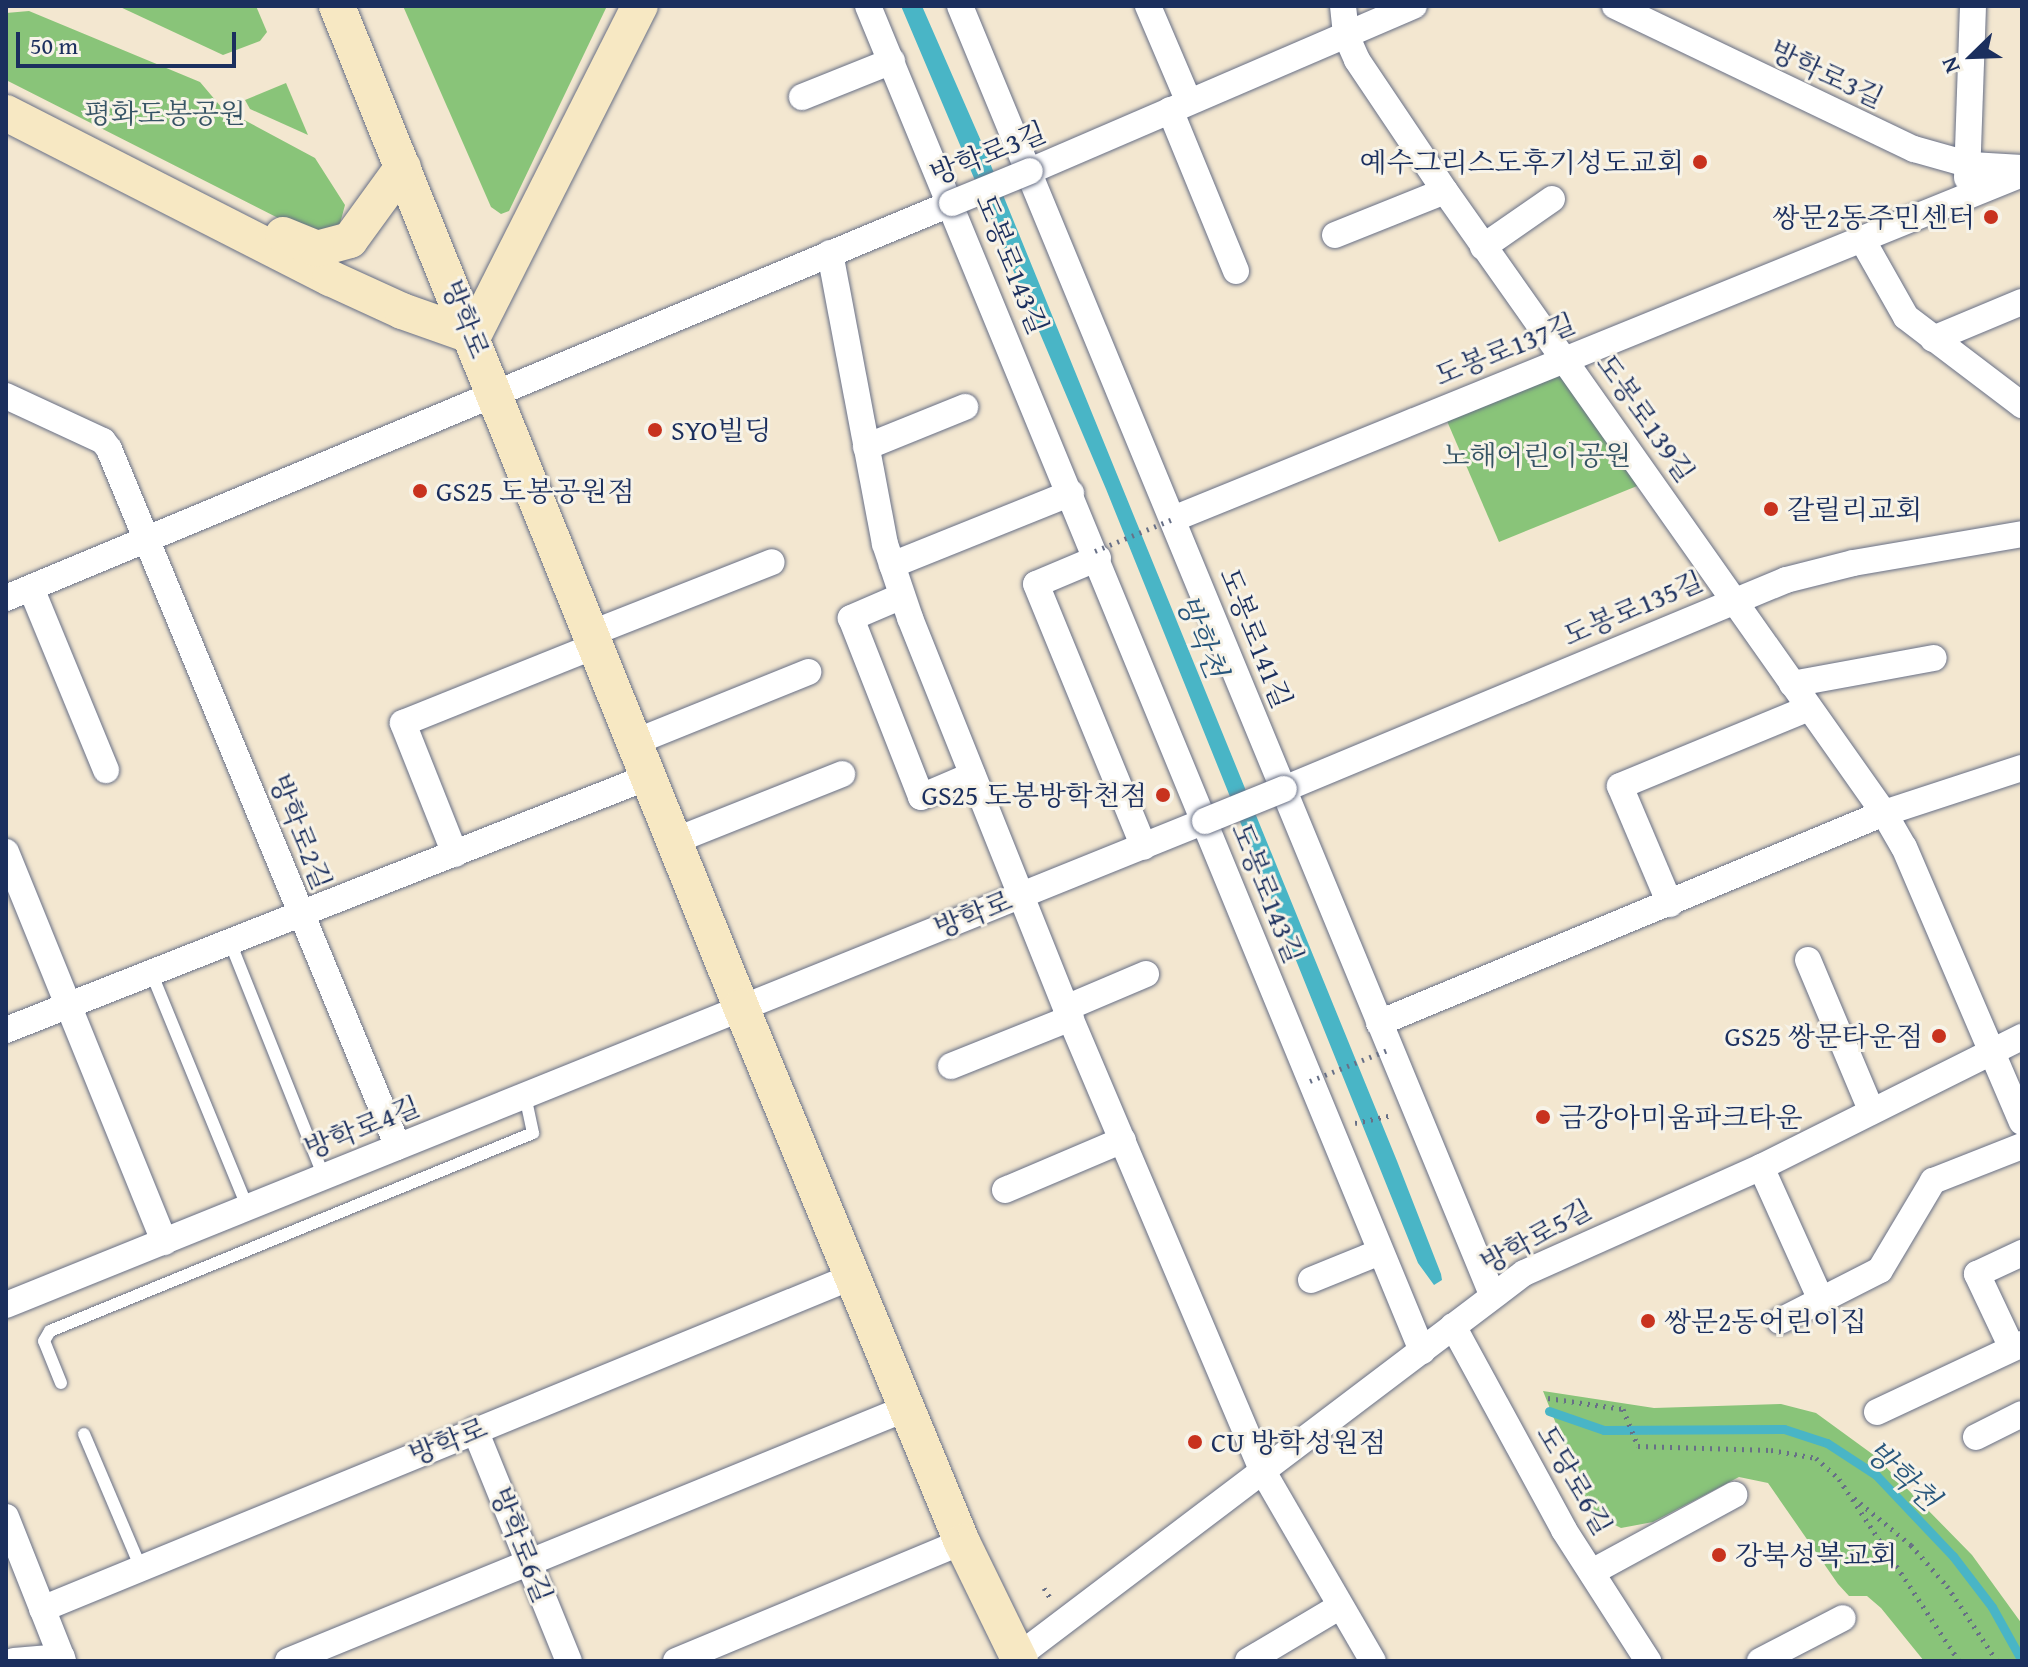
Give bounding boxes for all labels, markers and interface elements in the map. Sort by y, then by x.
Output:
scale bar [20,16,240,66]
north arrow [1932,16,2012,96]
text: 50 m [30,28,78,63]
street label: 방학로3길 [1765,33,1889,115]
text: N [1932,52,1968,78]
park label: 평화도봉공원 [84,96,246,130]
street label: 방학로3길 [925,115,1051,191]
place label: 예수그리스도후기성도교회 [1359,145,1684,179]
marker: 예수그리스도후기성도교회 [1691,153,1709,171]
street label: 도봉로143길 [969,189,1055,339]
place label: 쌍문2동주민센터 [1772,200,1975,234]
marker: 쌍문2동주민센터 [1982,208,2000,226]
street label: 방학로 [435,275,497,363]
street label: 도봉로137길 [1430,306,1580,392]
street label: 도봉로139길 [1590,347,1702,489]
place label: SYO빌딩 [671,413,771,447]
marker: SYO빌딩 [646,421,664,439]
park label: 노해어린이공원 [1442,438,1632,472]
place label: GS25 도봉공원점 [436,474,635,508]
marker: GS25 도봉공원점 [411,482,429,500]
place label: 갈릴리교회 [1787,492,1922,526]
marker: 갈릴리교회 [1762,500,1780,518]
street label: 도봉로141길 [1213,563,1299,713]
street label: 도봉로135길 [1558,563,1708,653]
water label: 방학천 [1169,589,1235,683]
street label: 방학로2길 [263,769,339,895]
place label: GS25 도봉방학천점 [921,778,1147,812]
marker: GS25 도봉방학천점 [1154,786,1172,804]
street label: 도봉로143길 [1225,818,1311,968]
street label: 방학로 [929,883,1017,945]
place label: GS25 쌍문타운점 [1724,1019,1923,1053]
marker: GS25 쌍문타운점 [1930,1027,1948,1045]
street label: 방학로4길 [299,1089,425,1165]
place label: 금강아미움파크타운 [1559,1100,1802,1134]
marker: 금강아미움파크타운 [1534,1108,1552,1126]
street label: 방학로5길 [1475,1192,1597,1280]
place label: 쌍문2동어린이집 [1664,1304,1867,1338]
marker: 쌍문2동어린이집 [1639,1312,1657,1330]
street label: 방학로 [404,1410,492,1472]
street label: 도당로6길 [1530,1419,1620,1541]
place label: CU 방학성원점 [1211,1425,1386,1459]
marker: CU 방학성원점 [1186,1433,1204,1451]
water label: 방학천 [1859,1433,1947,1517]
street label: 방학로6길 [484,1482,560,1608]
place label: 강북성복교회 [1735,1538,1897,1572]
marker: 강북성복교회 [1710,1546,1728,1564]

